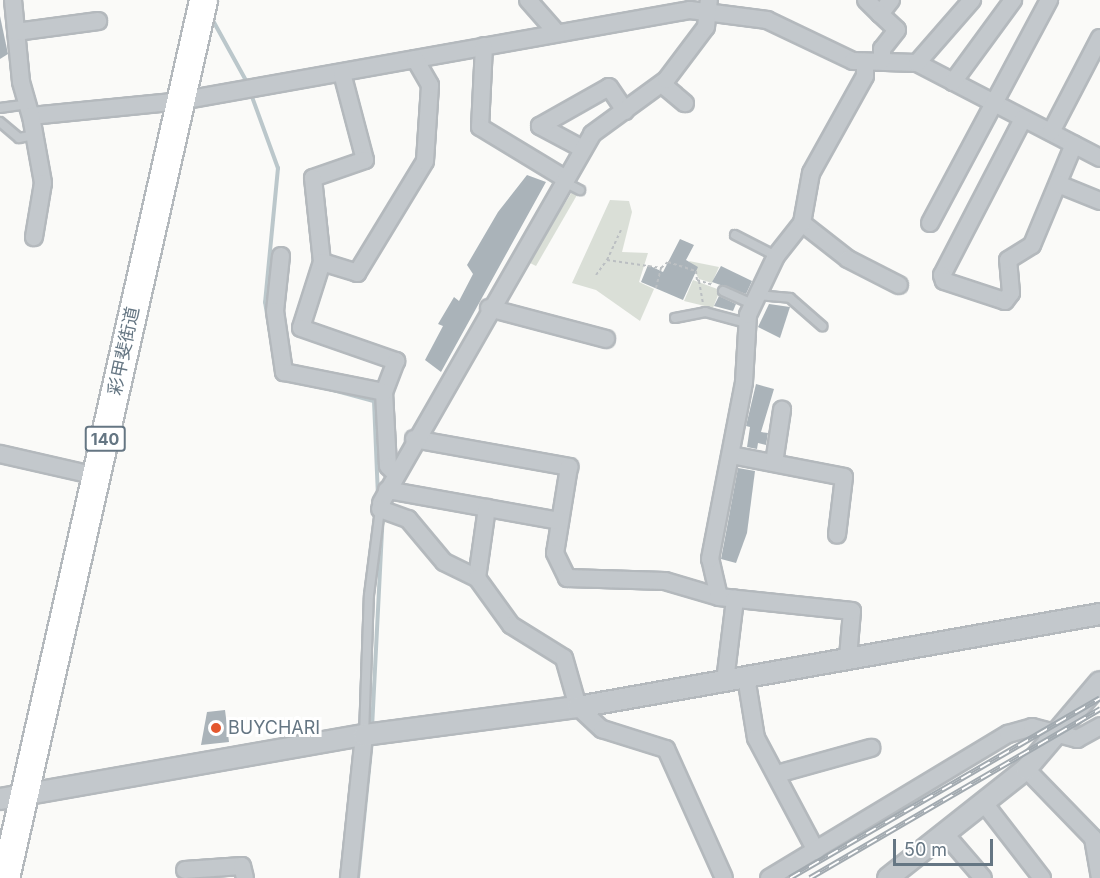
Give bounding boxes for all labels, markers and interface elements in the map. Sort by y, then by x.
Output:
street label: 彩甲斐街道 [104,305,144,397]
road number: 140 [84,426,126,452]
place label: BUYCHARI [228,717,320,739]
marker: BUYCHARI [209,721,223,735]
scale bar [896,827,996,865]
text: 50 m [904,839,947,860]

